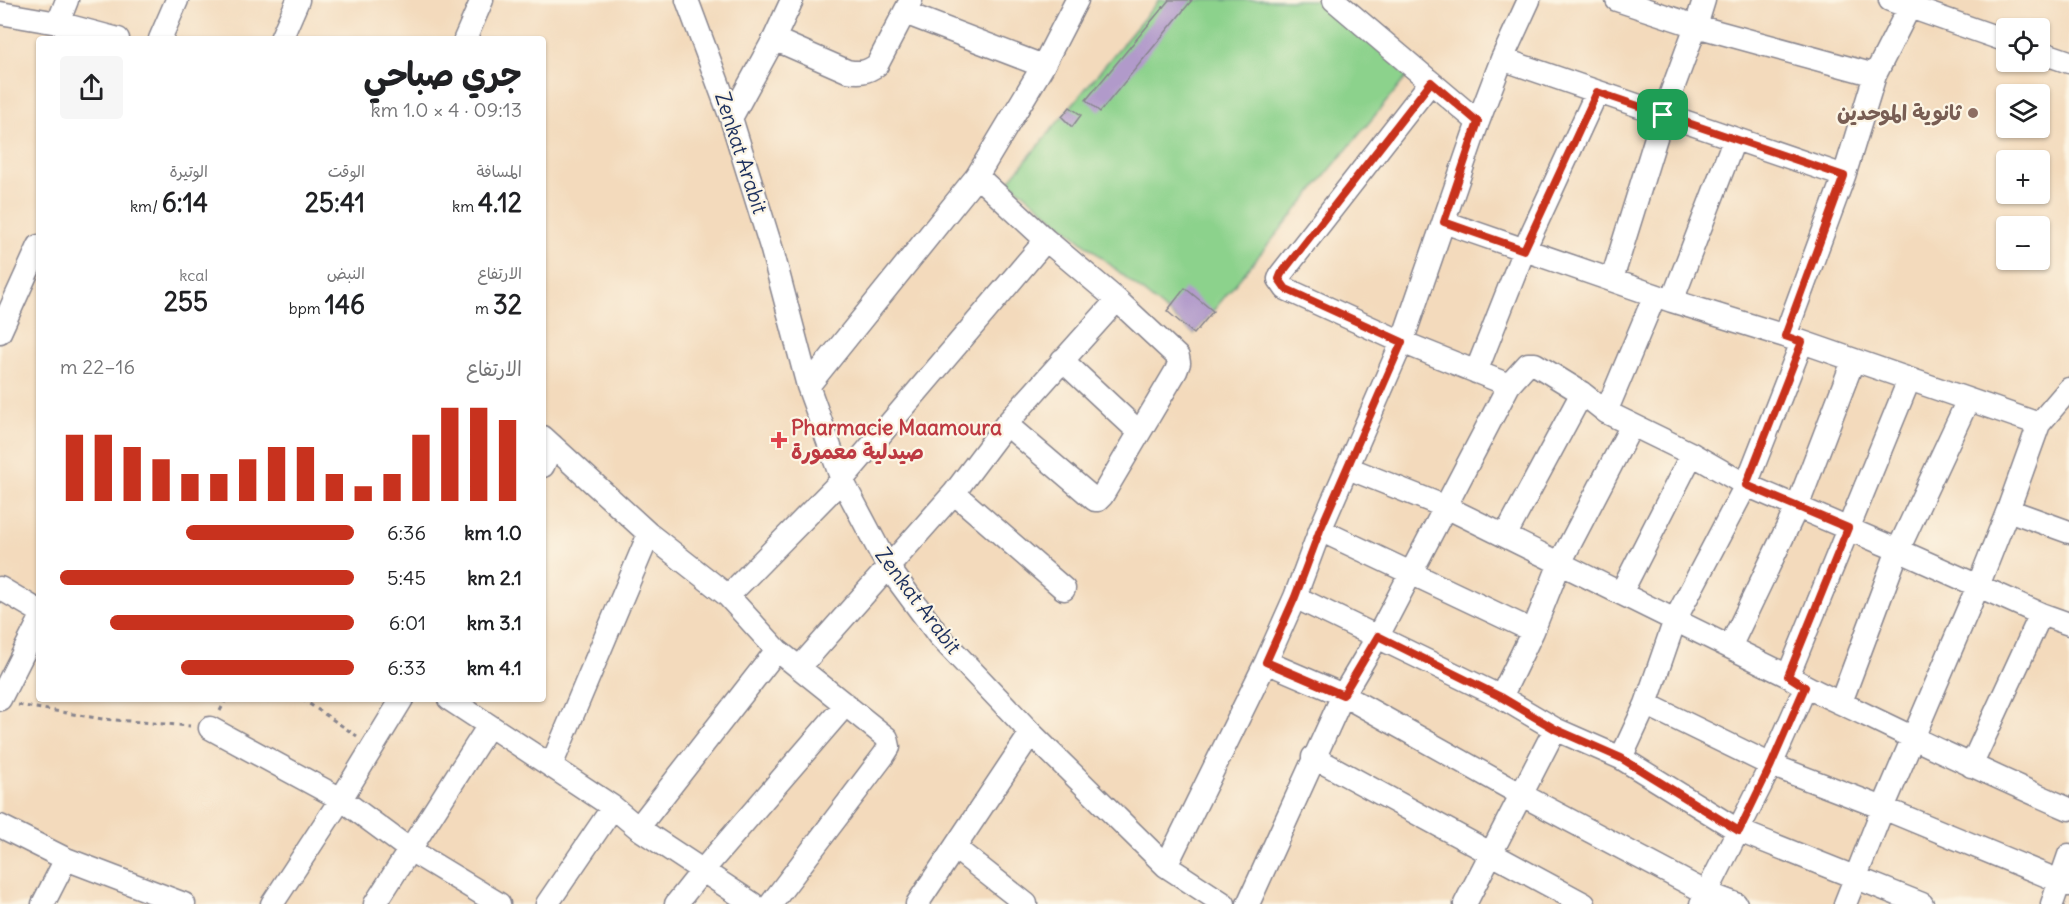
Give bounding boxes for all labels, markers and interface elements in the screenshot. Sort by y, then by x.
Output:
map controls [1996,18,2050,270]
button: locate [1996,18,2050,72]
text: جري صباحي [363,53,522,95]
button: share [60,56,123,119]
button: layers [1996,84,2050,138]
street label: Zenkat Arabit [709,89,774,217]
pin [1637,89,1688,140]
text: 09:13 · 4 × 1.0 km [371,97,522,122]
icon: arrive [1646,98,1679,131]
place label: ثانوية الموحدين [1837,99,1963,126]
marker: ثانوية الموحدين [1966,106,1980,120]
button: + [1996,150,2050,204]
text: الوتيرة [169,161,208,181]
text: الوقت [328,161,365,181]
text: المسافة [476,161,522,181]
text: 6:14 [162,186,208,219]
text: 25:41 [305,186,365,219]
text: 4.12 [478,186,522,219]
text: /km [130,196,162,216]
text: km [452,196,478,216]
button: − [1996,216,2050,270]
text: النبض [327,263,365,283]
text: الارتفاع [477,263,522,283]
text: kcal [179,265,208,285]
text: 255 [164,285,208,318]
text: 146 [325,288,365,321]
text: 32 [493,288,522,321]
text: bpm [289,298,325,318]
text: m [475,298,493,318]
text: 16–22 m [60,354,135,379]
text: الارتفاع [466,356,522,381]
place label: Pharmacie Maamoura صيدلية معمورة [791,414,1002,465]
marker: Pharmacie Maamoura صيدلية معمورة [772,433,786,447]
text: 6:36 [387,520,426,545]
text: 1.0 km [464,520,522,545]
street label: Zenkat Arabit [870,542,967,659]
text: 5:45 [387,565,426,590]
text: 2.1 km [467,565,522,590]
text: 6:01 [389,610,426,635]
text: 3.1 km [467,610,522,635]
text: 6:33 [387,655,426,680]
text: 4.1 km [467,655,522,680]

